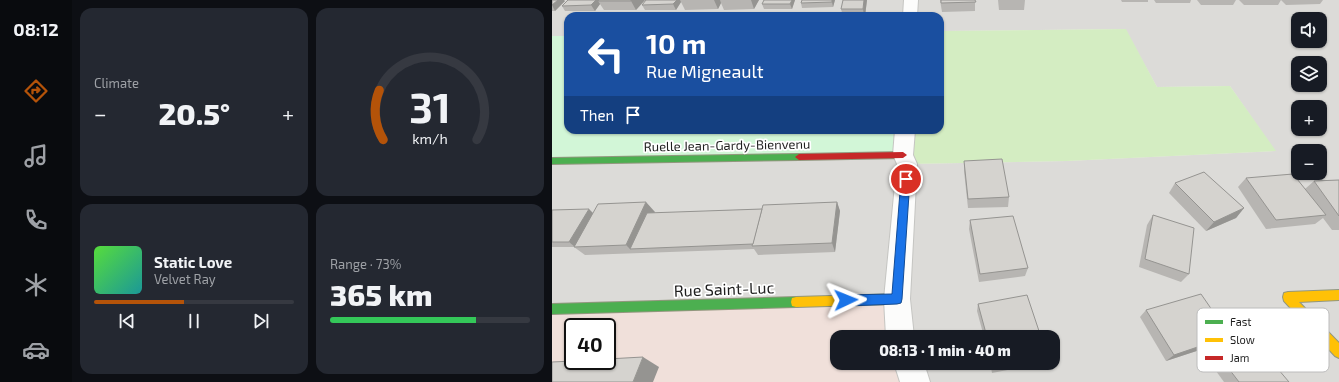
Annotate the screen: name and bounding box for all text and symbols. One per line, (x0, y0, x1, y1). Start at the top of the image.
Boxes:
map controls (1291, 12, 1327, 180)
button: sound (1291, 12, 1327, 48)
text: 08:12 (13, 18, 59, 40)
text: 10 m (646, 26, 706, 60)
icon: left (580, 28, 632, 80)
button: layers (1291, 56, 1327, 92)
text: Rue Migneault (646, 60, 764, 82)
text: Climate (94, 75, 139, 91)
icon: directions (22, 77, 50, 105)
text: 31 (409, 81, 451, 131)
text: 20.5° (159, 95, 230, 131)
text: − (94, 100, 107, 126)
text: + (282, 100, 294, 126)
button: + (1291, 100, 1327, 136)
icon: arrive (622, 104, 644, 126)
text: Then (580, 106, 614, 124)
text: km/h (412, 130, 448, 147)
street label: Ruelle Jean-Gardy-Bienvenu (643, 136, 811, 154)
icon: music (22, 142, 50, 170)
button: − (1291, 144, 1327, 180)
pin (889, 162, 923, 196)
icon: arrive (895, 168, 917, 190)
icon: phone (22, 206, 50, 234)
text: Static Love (154, 253, 232, 271)
text: Range · 73% (330, 256, 401, 272)
icon: climate (22, 271, 50, 299)
text: Velvet Ray (154, 271, 216, 287)
text: 365 km (330, 276, 432, 312)
street label: Rue Saint-Luc (673, 277, 775, 300)
position arrow (825, 279, 867, 321)
legend (1197, 308, 1329, 372)
icon: previous (116, 310, 138, 332)
icon: pause (183, 310, 205, 332)
icon: next (250, 310, 272, 332)
text: Fast (1230, 315, 1252, 328)
speed limit sign: 40 (564, 318, 616, 370)
text: Slow (1230, 333, 1255, 346)
icon: car (22, 336, 50, 364)
text: 08:13 · 1 min · 40 m (879, 341, 1011, 359)
text: Jam (1230, 351, 1249, 364)

